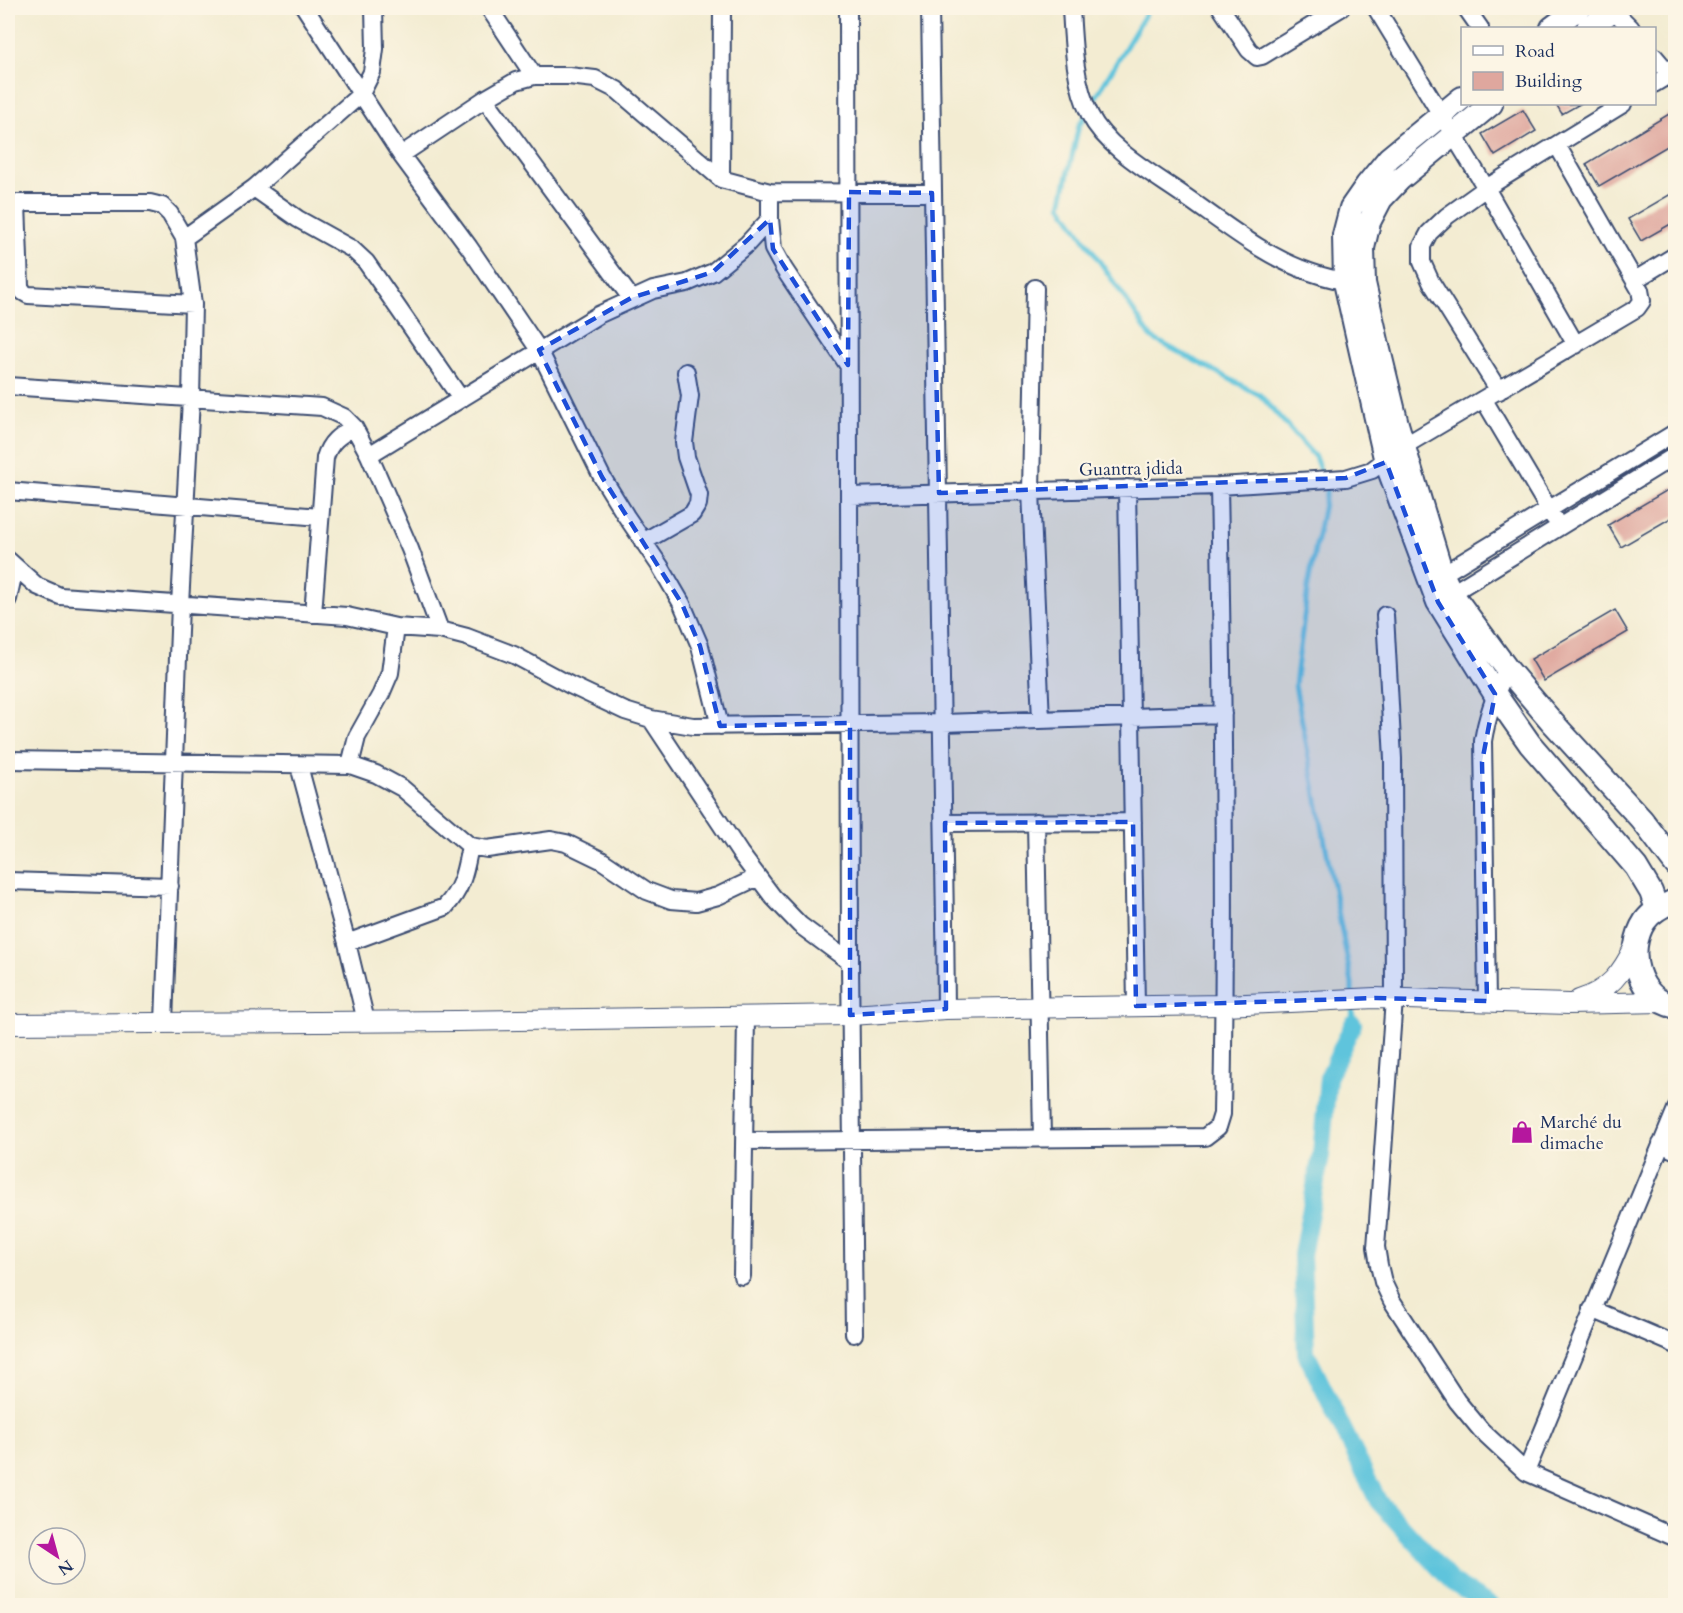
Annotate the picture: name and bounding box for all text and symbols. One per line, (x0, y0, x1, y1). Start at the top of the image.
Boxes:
legend (1461, 27, 1656, 105)
text: Road (1515, 39, 1555, 64)
text: Building (1515, 69, 1583, 94)
street label: Guantra jdida (1079, 456, 1183, 482)
place label: Marché du dimache (1540, 1110, 1622, 1156)
shop icon: Marché du dimache (1509, 1119, 1535, 1145)
north arrow (27, 1526, 87, 1586)
text: N (53, 1554, 77, 1580)

